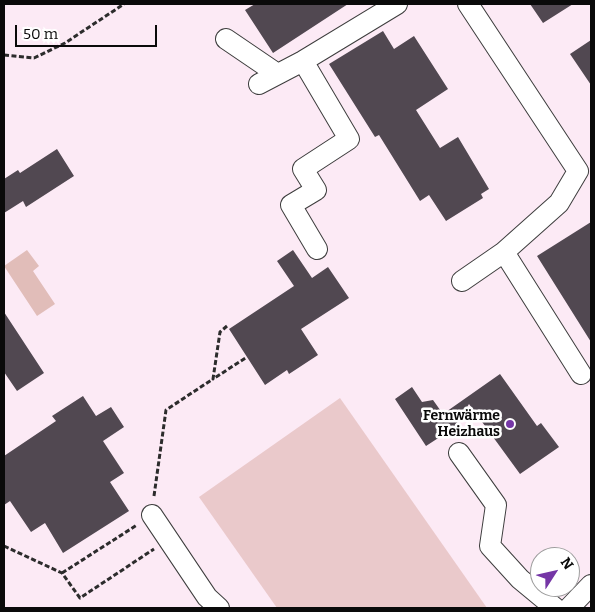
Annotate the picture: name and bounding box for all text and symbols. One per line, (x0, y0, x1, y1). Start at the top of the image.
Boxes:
scale bar (18, 15, 160, 47)
text: 50 m (23, 25, 58, 43)
place label: Fernwärme Heizhaus (423, 408, 500, 441)
marker: Fernwärme Heizhaus (504, 418, 516, 430)
north arrow (530, 547, 580, 597)
text: N (557, 554, 577, 573)

